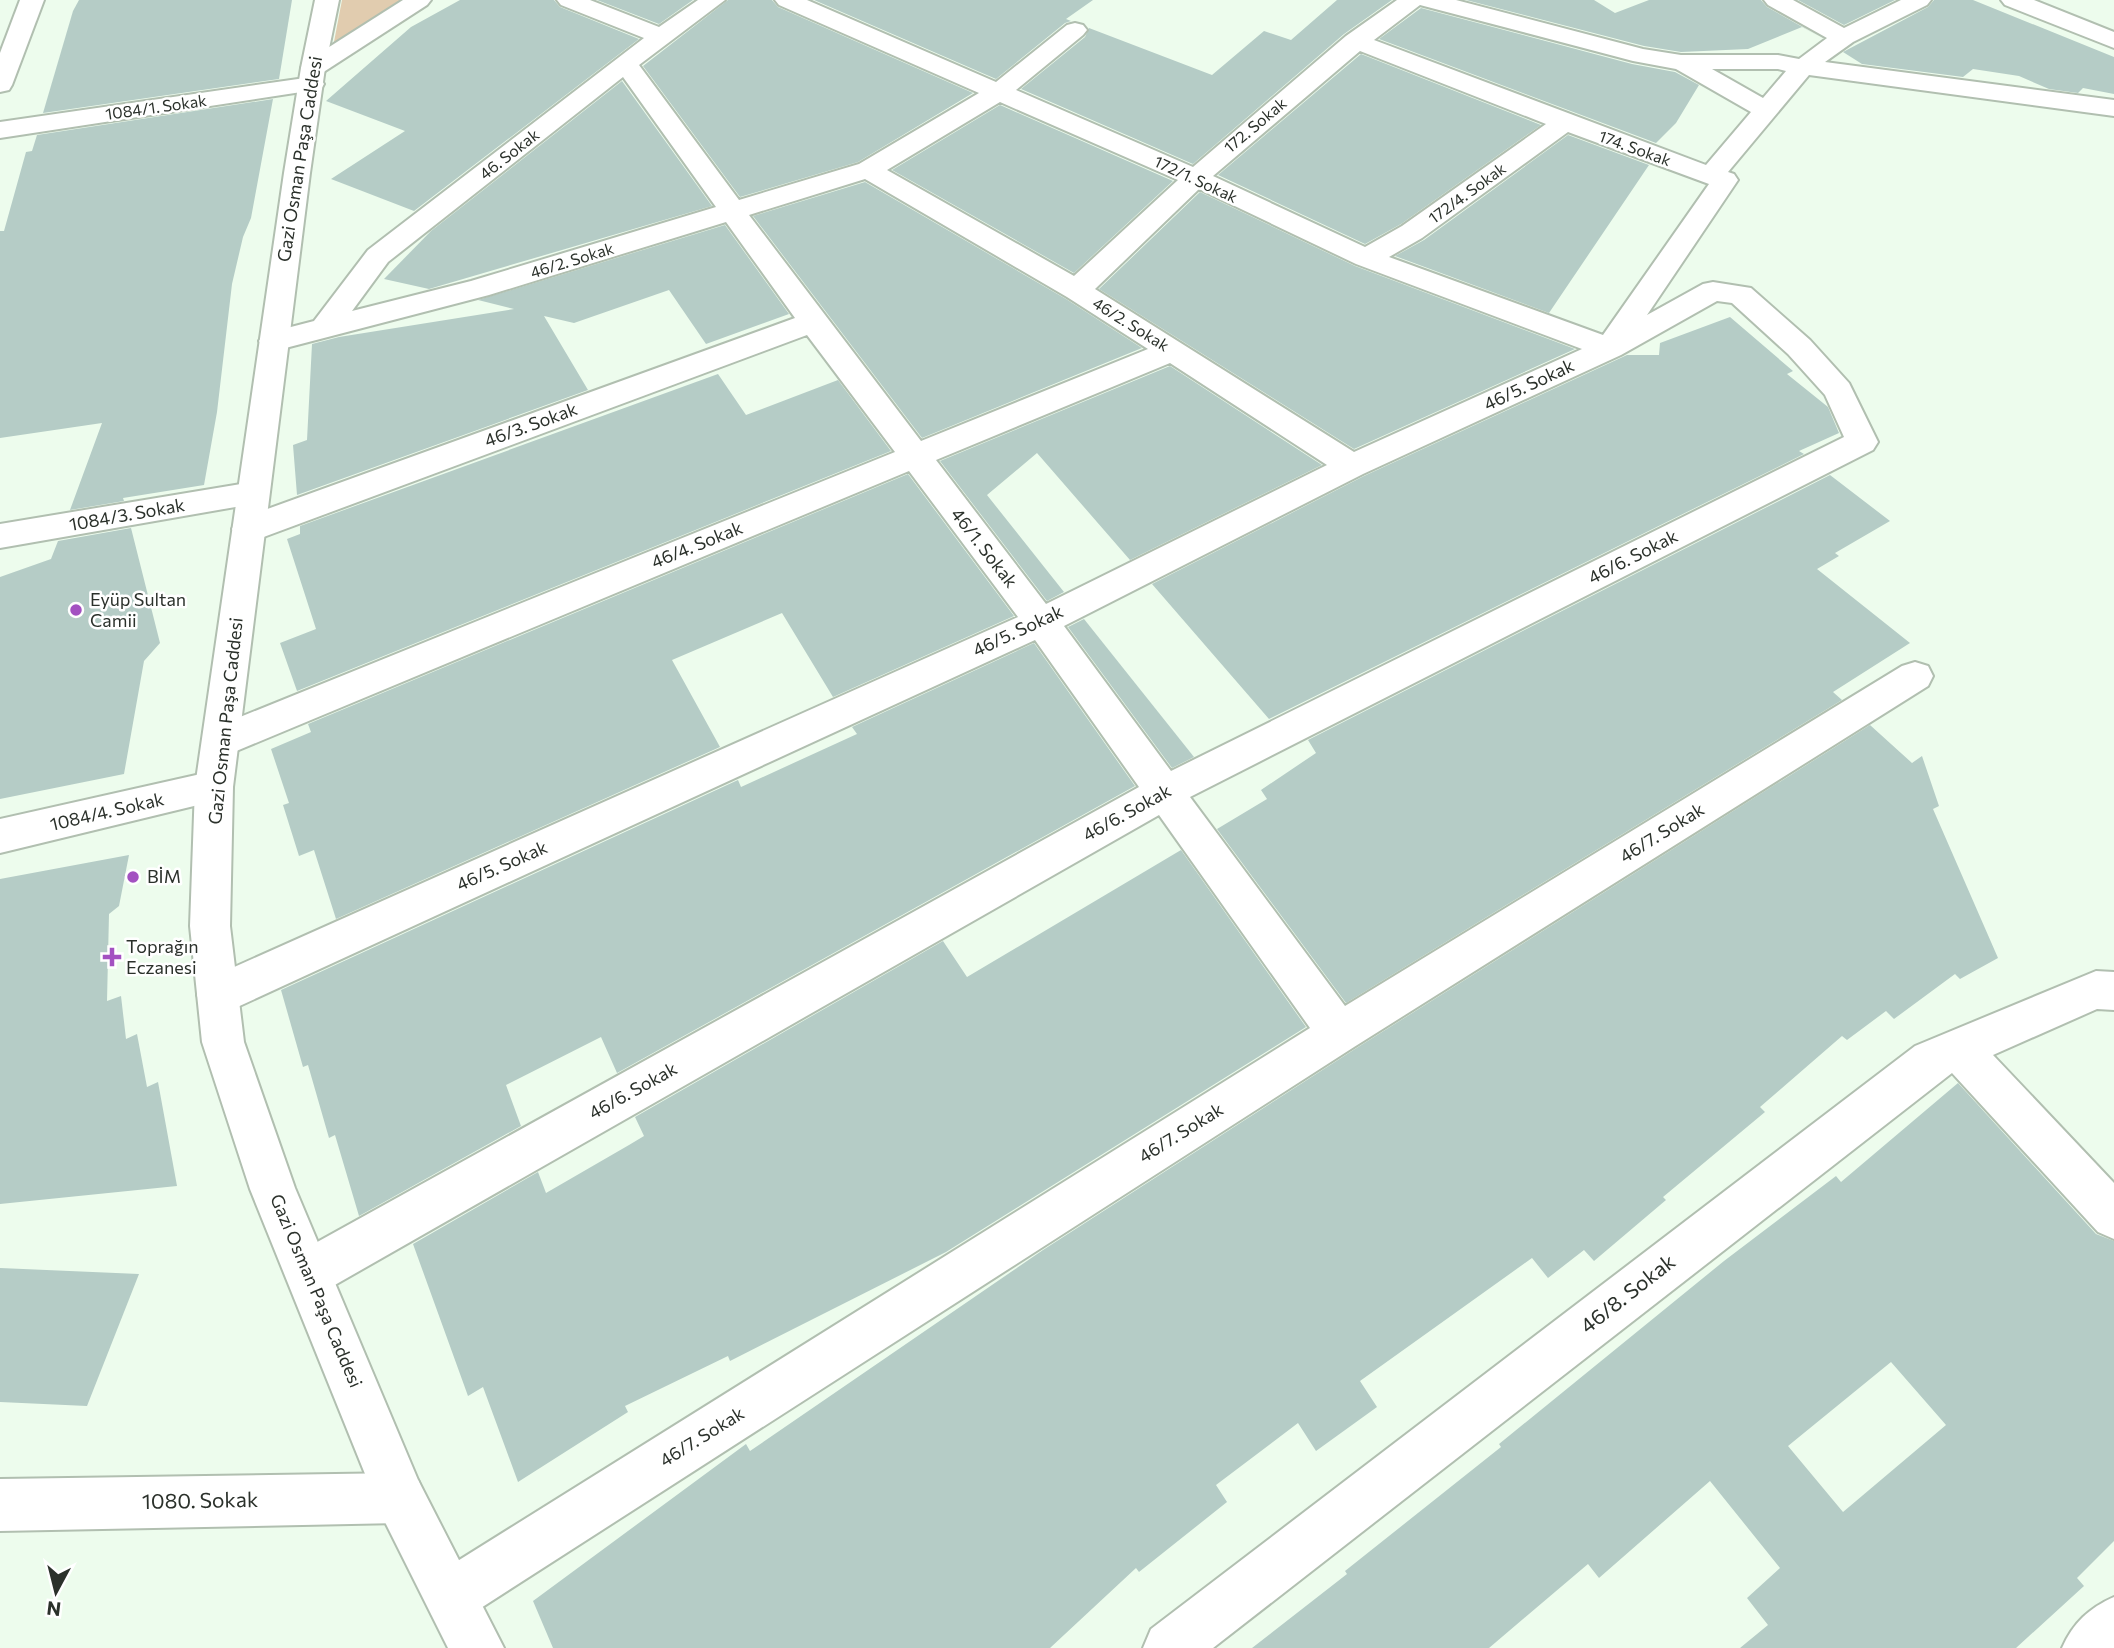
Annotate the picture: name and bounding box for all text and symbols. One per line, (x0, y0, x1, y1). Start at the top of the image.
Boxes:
street label: Gazi Osman Paşa Caddesi (272, 54, 326, 263)
street label: 1084/1. Sokak (104, 90, 208, 123)
street label: 172. Sokak (1220, 93, 1290, 156)
street label: 46. Sokak (475, 124, 543, 183)
street label: 174. Sokak (1597, 126, 1674, 169)
street label: 172/1. Sokak (1152, 151, 1241, 206)
street label: 172/4. Sokak (1424, 158, 1509, 227)
street label: 46/2. Sokak (528, 238, 616, 281)
street label: 46/2. Sokak (1090, 293, 1173, 355)
street label: 46/5. Sokak (1480, 353, 1578, 415)
street label: 46/3. Sokak (481, 397, 580, 451)
street label: 1084/3. Sokak (67, 493, 187, 535)
street label: 46/1. Sokak (947, 503, 1023, 592)
street label: 46/4. Sokak (648, 516, 746, 572)
street label: 46/6. Sokak (1584, 524, 1681, 588)
place label: Eyüp Sultan Camii (90, 588, 186, 631)
street label: 46/5. Sokak (969, 599, 1067, 661)
marker: Eyüp Sultan Camii (68, 602, 84, 618)
street label: Gazi Osman Paşa Caddesi (203, 616, 247, 825)
street label: 46/6. Sokak (1079, 779, 1175, 845)
street label: 1084/4. Sokak (48, 787, 166, 835)
street label: 46/7. Sokak (1615, 797, 1708, 867)
street label: 46/5. Sokak (453, 835, 551, 895)
place label: BİM (147, 865, 181, 887)
marker: BİM (125, 869, 141, 885)
place label: Toprağın Eczanesi (126, 935, 199, 978)
marker: Toprağın Eczanesi (104, 949, 120, 965)
street label: 46/6. Sokak (585, 1057, 681, 1123)
street label: 46/7. Sokak (1134, 1097, 1227, 1167)
street label: Gazi Osman Paşa Caddesi (266, 1191, 368, 1391)
street label: 46/8. Sokak (1575, 1248, 1680, 1338)
street label: 46/7. Sokak (655, 1401, 748, 1471)
street label: 1080. Sokak (142, 1486, 258, 1513)
north arrow (21, 1557, 91, 1627)
text: N (45, 1597, 62, 1622)

